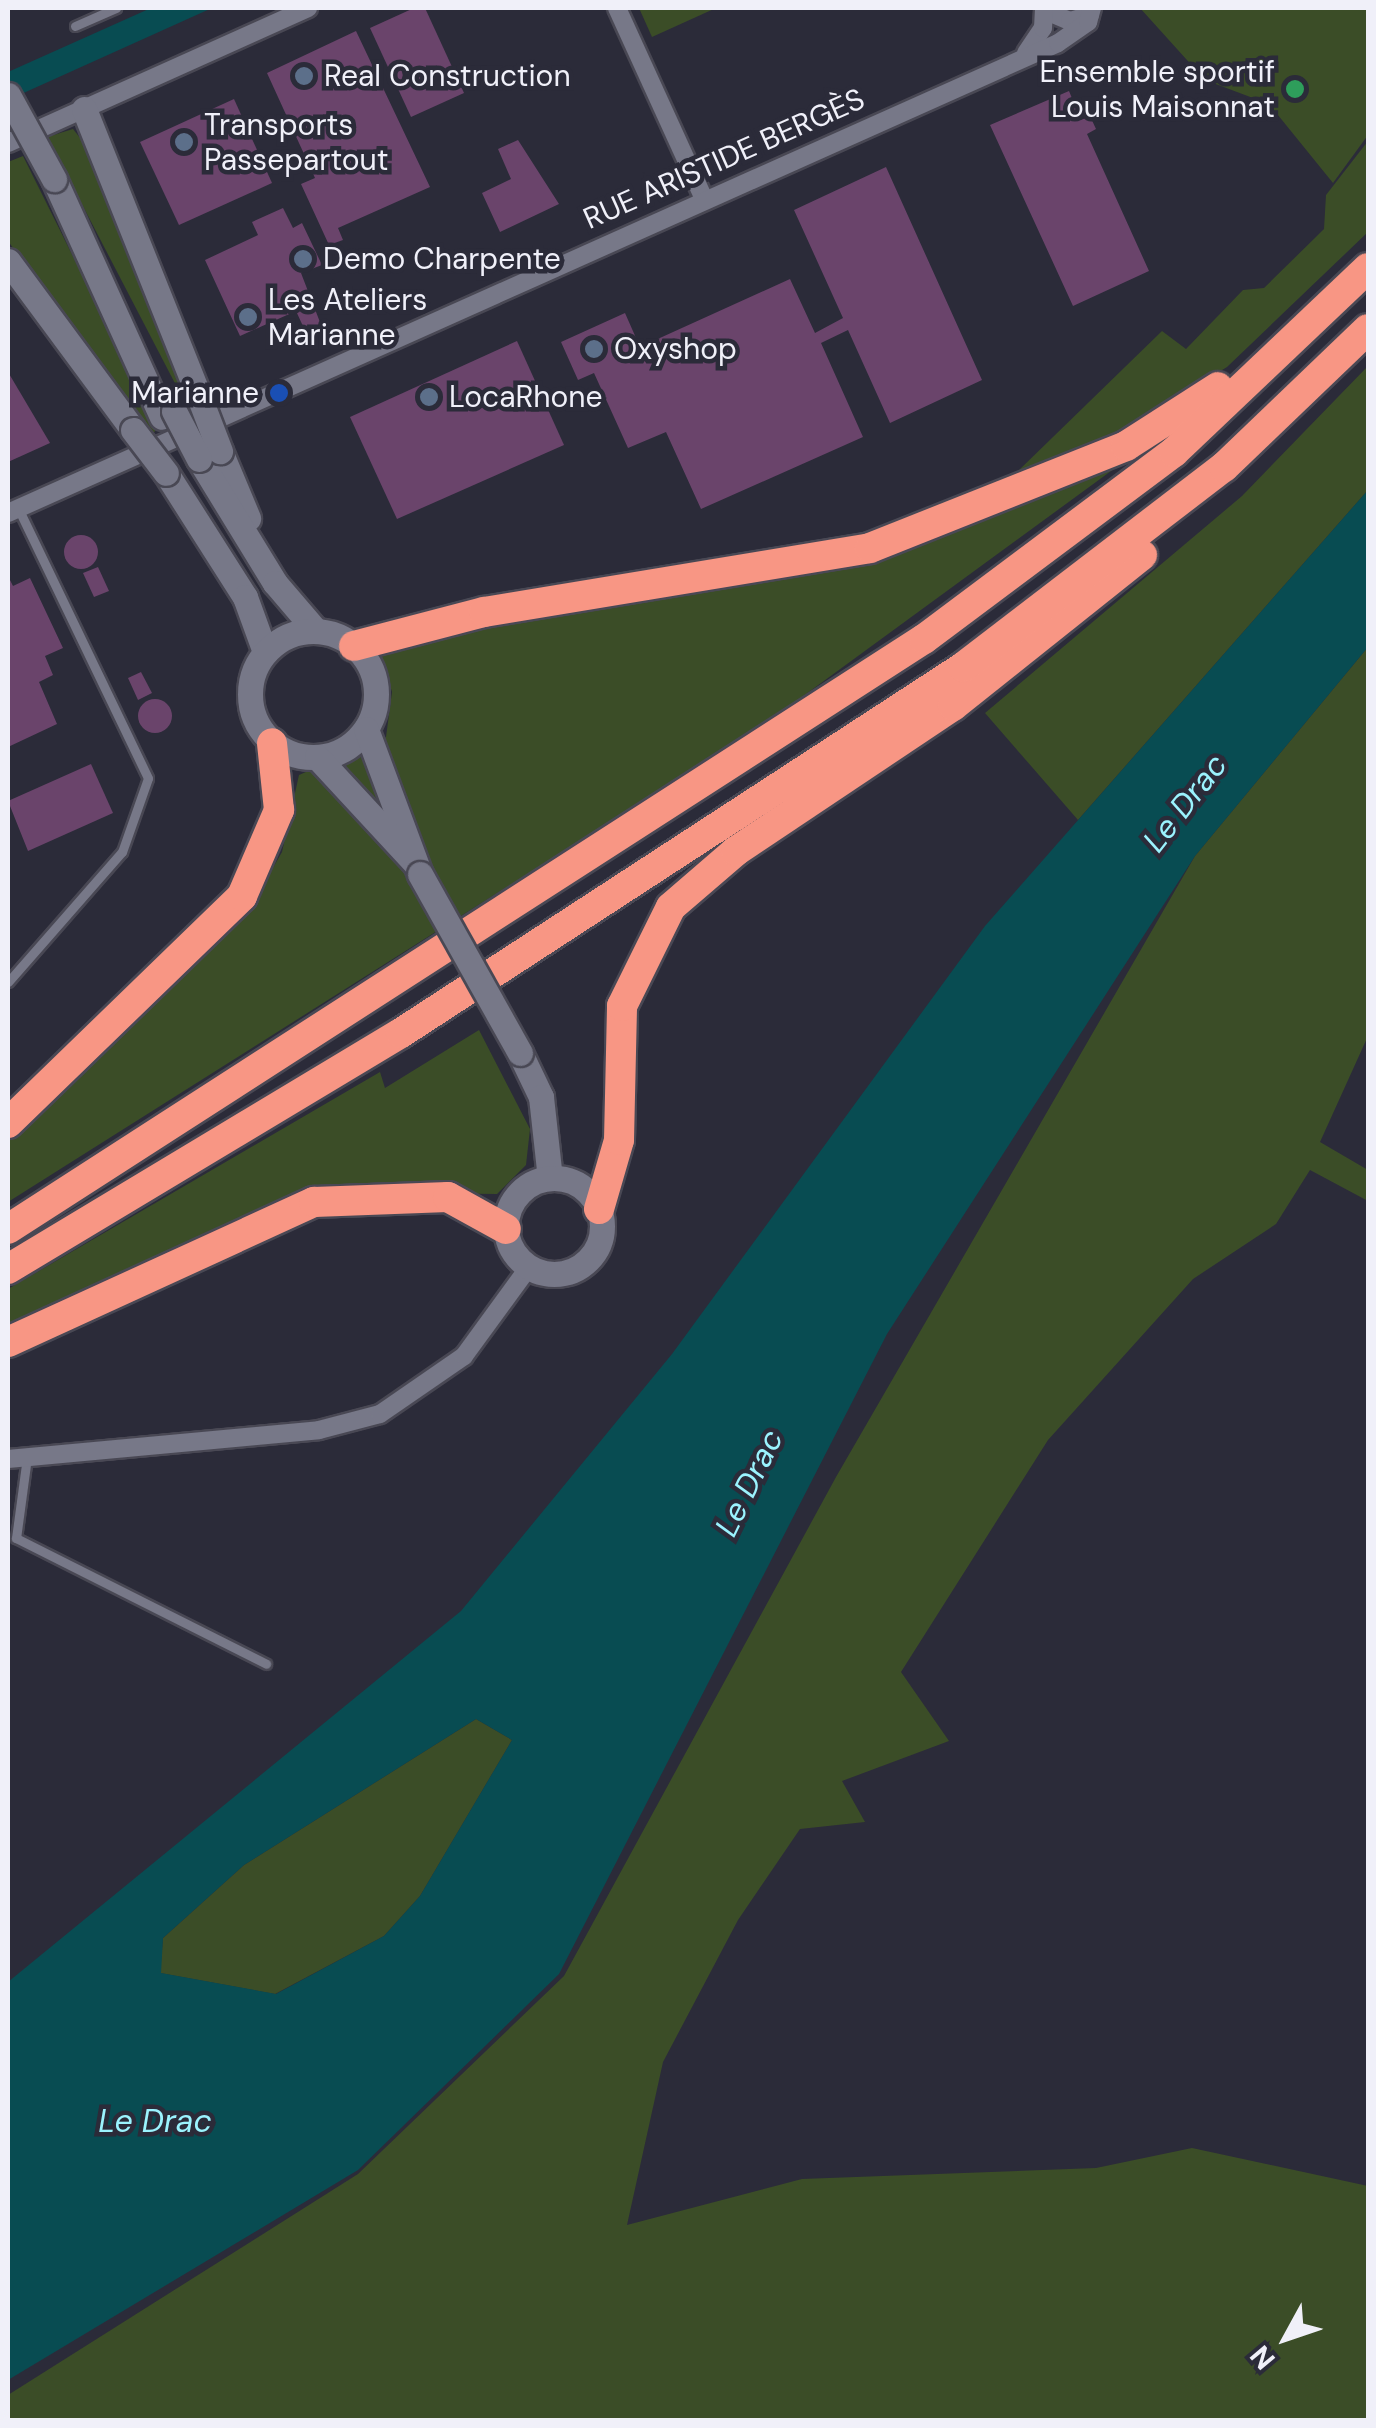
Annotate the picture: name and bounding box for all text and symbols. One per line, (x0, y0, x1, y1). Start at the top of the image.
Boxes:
place label: Ensemble sportif Louis Maisonnat (1040, 54, 1275, 124)
place label: Real Construction (324, 58, 571, 94)
marker: Real Construction (293, 65, 315, 87)
marker: Ensemble sportif Louis Maisonnat (1284, 78, 1306, 100)
street label: RUE ARISTIDE BERGÈS (578, 81, 870, 237)
place label: Transports Passepartout (204, 107, 388, 178)
marker: Transports Passepartout (173, 131, 195, 153)
place label: Demo Charpente (323, 241, 561, 277)
marker: Demo Charpente (292, 248, 314, 270)
place label: Les Ateliers Marianne (268, 282, 427, 352)
marker: Les Ateliers Marianne (237, 306, 259, 328)
place label: Oxyshop (614, 331, 737, 367)
marker: Oxyshop (583, 338, 605, 360)
place label: Marianne (131, 375, 259, 411)
place label: LocaRhone (449, 379, 603, 415)
marker: Marianne (268, 382, 290, 404)
marker: LocaRhone (418, 386, 440, 408)
water label: Le Drac (1135, 746, 1235, 860)
water label: Le Drac (707, 1424, 791, 1542)
water label: Le Drac (98, 2102, 212, 2140)
north arrow (1236, 2288, 1336, 2388)
text: N (1242, 2338, 1283, 2377)

